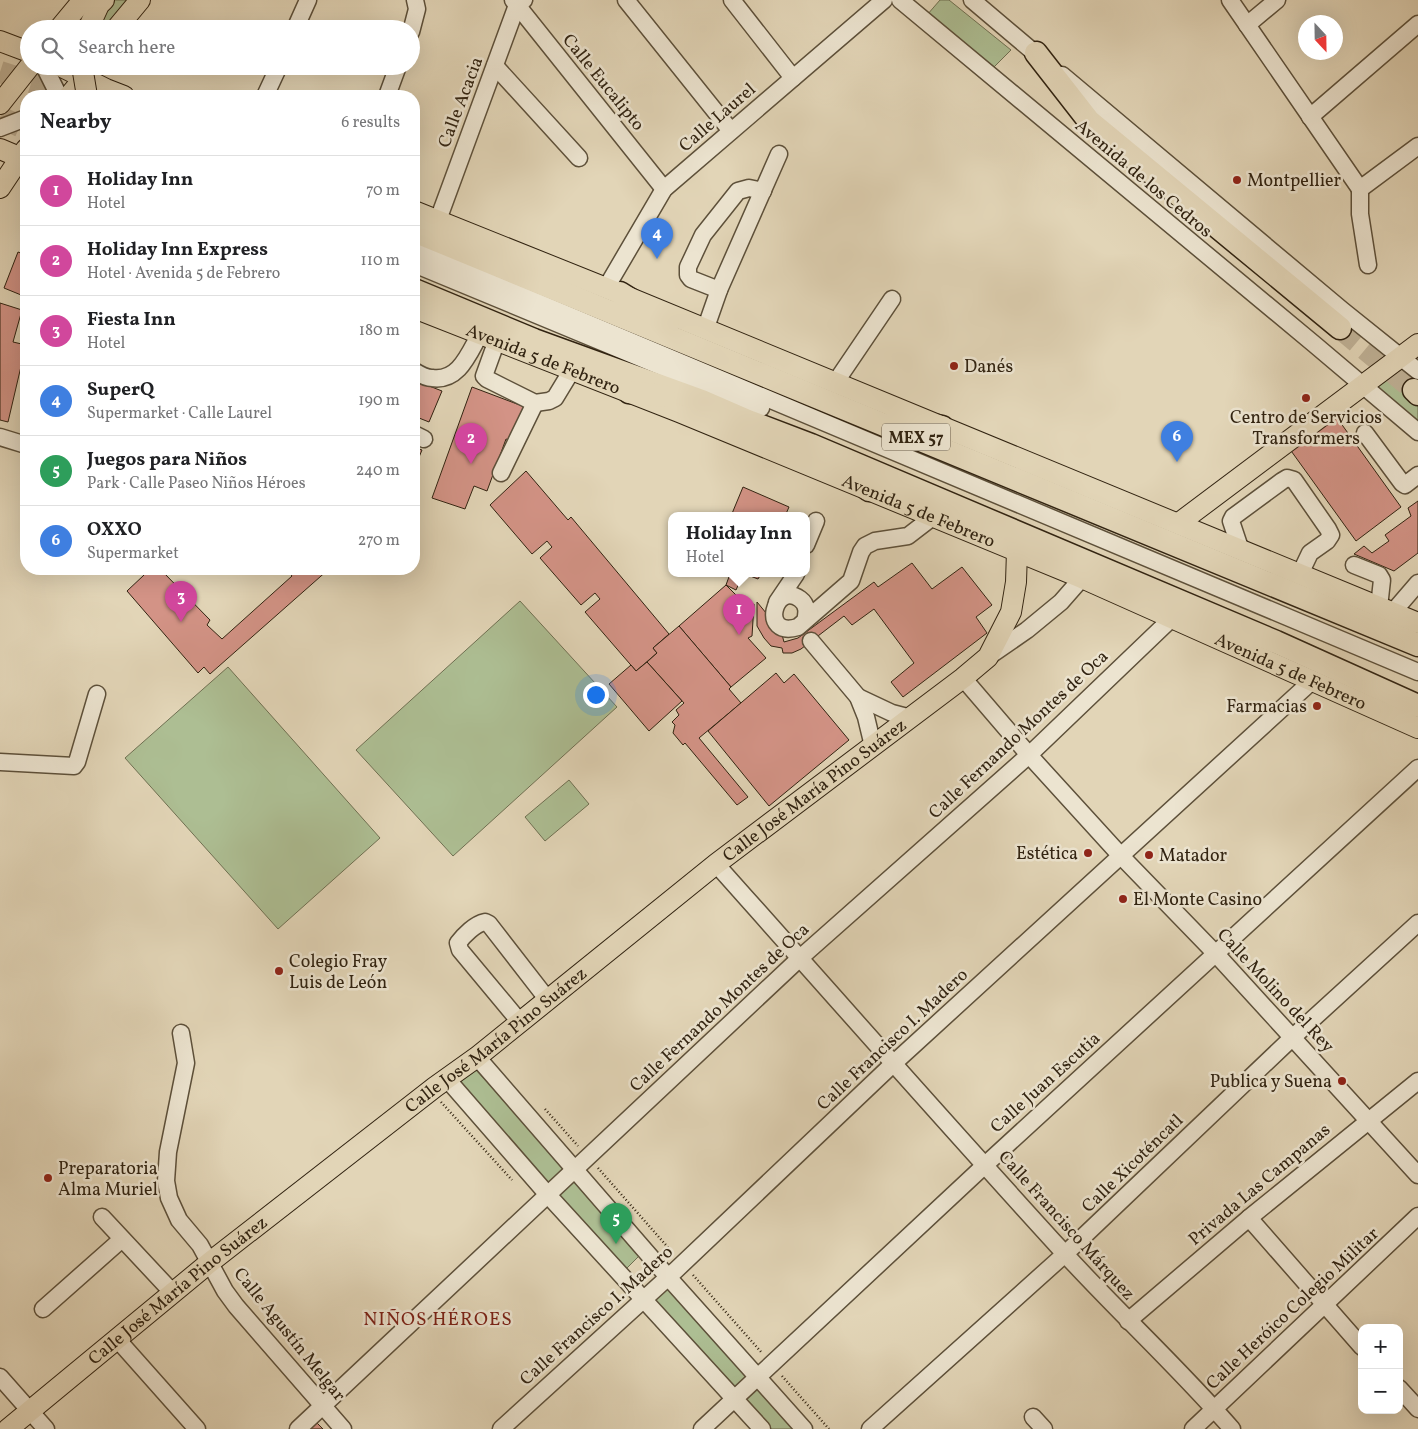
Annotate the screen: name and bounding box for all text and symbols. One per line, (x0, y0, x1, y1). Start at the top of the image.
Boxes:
north arrow (1298, 15, 1343, 60)
search box (20, 20, 420, 75)
street label: Calle Eucalipto (556, 29, 650, 137)
icon: search (38, 34, 66, 62)
text: Search here (78, 35, 175, 61)
street label: Calle Acacia (433, 54, 490, 152)
street label: Calle Laurel (674, 78, 762, 158)
text: Nearby (40, 108, 111, 137)
text: 6 results (341, 112, 400, 134)
street label: Avenida de los Cedros (1069, 114, 1217, 244)
text: Holiday Inn (87, 167, 193, 193)
place label: Montpellier (1247, 169, 1342, 194)
marker: Montpellier (1231, 174, 1243, 186)
text: 1 (53, 180, 59, 202)
text: 70 m (366, 180, 400, 202)
text: Hotel (87, 193, 125, 215)
pin: 4 (641, 218, 673, 259)
text: Holiday Inn Express (87, 237, 268, 263)
text: 2 (52, 250, 60, 272)
text: 110 m (361, 250, 400, 272)
text: Hotel · Avenida 5 de Febrero (87, 263, 280, 285)
text: Fiesta Inn (87, 307, 176, 333)
street label: Avenida 5 de Febrero (462, 319, 624, 402)
text: 3 (52, 320, 60, 342)
text: 180 m (359, 320, 400, 342)
text: Hotel (87, 333, 125, 355)
place label: Danés (964, 355, 1013, 380)
marker: Danés (948, 360, 960, 372)
text: SuperQ (87, 377, 154, 403)
text: 4 (51, 390, 61, 412)
text: 190 m (358, 390, 400, 412)
marker: Centro de Servicios Transformers (1300, 392, 1312, 404)
text: Supermarket · Calle Laurel (87, 403, 272, 425)
place label: Centro de Servicios Transformers (1230, 406, 1382, 452)
pin: 6 (1161, 421, 1193, 462)
pin: 2 (455, 423, 487, 464)
road number: MEX 57 (882, 424, 950, 451)
text: Juegos para Niños (87, 447, 247, 473)
text: 5 (52, 460, 60, 482)
text: 240 m (356, 460, 400, 482)
street label: Avenida 5 de Febrero (838, 469, 999, 555)
text: Park · Calle Paseo Niños Héroes (87, 473, 305, 495)
popup (668, 512, 810, 577)
text: OXXO (87, 517, 142, 543)
text: Holiday Inn (686, 521, 792, 547)
text: 6 (52, 530, 60, 552)
text: 270 m (358, 530, 400, 552)
text: Supermarket (87, 543, 179, 565)
text: Hotel (686, 547, 724, 569)
pin: 3 (165, 581, 197, 622)
pin: 1 (723, 594, 755, 635)
street label: Avenida 5 de Febrero (1210, 628, 1370, 717)
street label: Calle Fernando Montes de Oca (924, 645, 1115, 825)
your location (583, 682, 609, 708)
place label: Farmacias (1226, 695, 1307, 720)
marker: Farmacias (1311, 700, 1323, 712)
street label: Calle José María Pino Suárez (718, 714, 912, 869)
place label: Estética (1016, 842, 1078, 867)
place label: Matador (1159, 844, 1227, 869)
marker: Estética (1082, 847, 1094, 859)
marker: Matador (1143, 849, 1155, 861)
place label: El Monte Casino (1133, 888, 1262, 913)
marker: El Monte Casino (1117, 893, 1129, 905)
street label: Calle Fernando Montes de Oca (625, 918, 816, 1098)
street label: Calle Molino del Rey (1211, 923, 1339, 1059)
place label: Colegio Fray Luis de León (289, 950, 387, 996)
street label: Calle José María Pino Suárez (400, 962, 593, 1120)
street label: Calle Francisco I. Madero (812, 963, 974, 1117)
marker: Colegio Fray Luis de León (273, 965, 285, 977)
street label: Calle Juan Escutia (985, 1027, 1107, 1139)
place label: Publica y Suena (1210, 1070, 1332, 1095)
marker: Publica y Suena (1336, 1075, 1348, 1087)
street label: Calle Xicoténcatl (1077, 1109, 1189, 1219)
street label: Privada Las Campanas (1184, 1118, 1336, 1252)
street label: Calle Francisco Márquez (992, 1146, 1140, 1306)
place label: Preparatoria Alma Muriel (58, 1157, 158, 1203)
marker: Preparatoria Alma Muriel (42, 1172, 54, 1184)
pin: 5 (600, 1203, 632, 1244)
street label: Calle José María Pino Suárez (83, 1211, 273, 1372)
street label: Calle Heróico Colegio Militar (1201, 1222, 1385, 1396)
street label: Calle Francisco I. Madero (515, 1240, 679, 1392)
street label: Calle Agustín Melgar (227, 1263, 351, 1407)
district label: NIÑOS HÉROES (363, 1307, 513, 1333)
map controls (1358, 1324, 1403, 1414)
button: + (1358, 1324, 1403, 1369)
button: − (1358, 1369, 1403, 1414)

